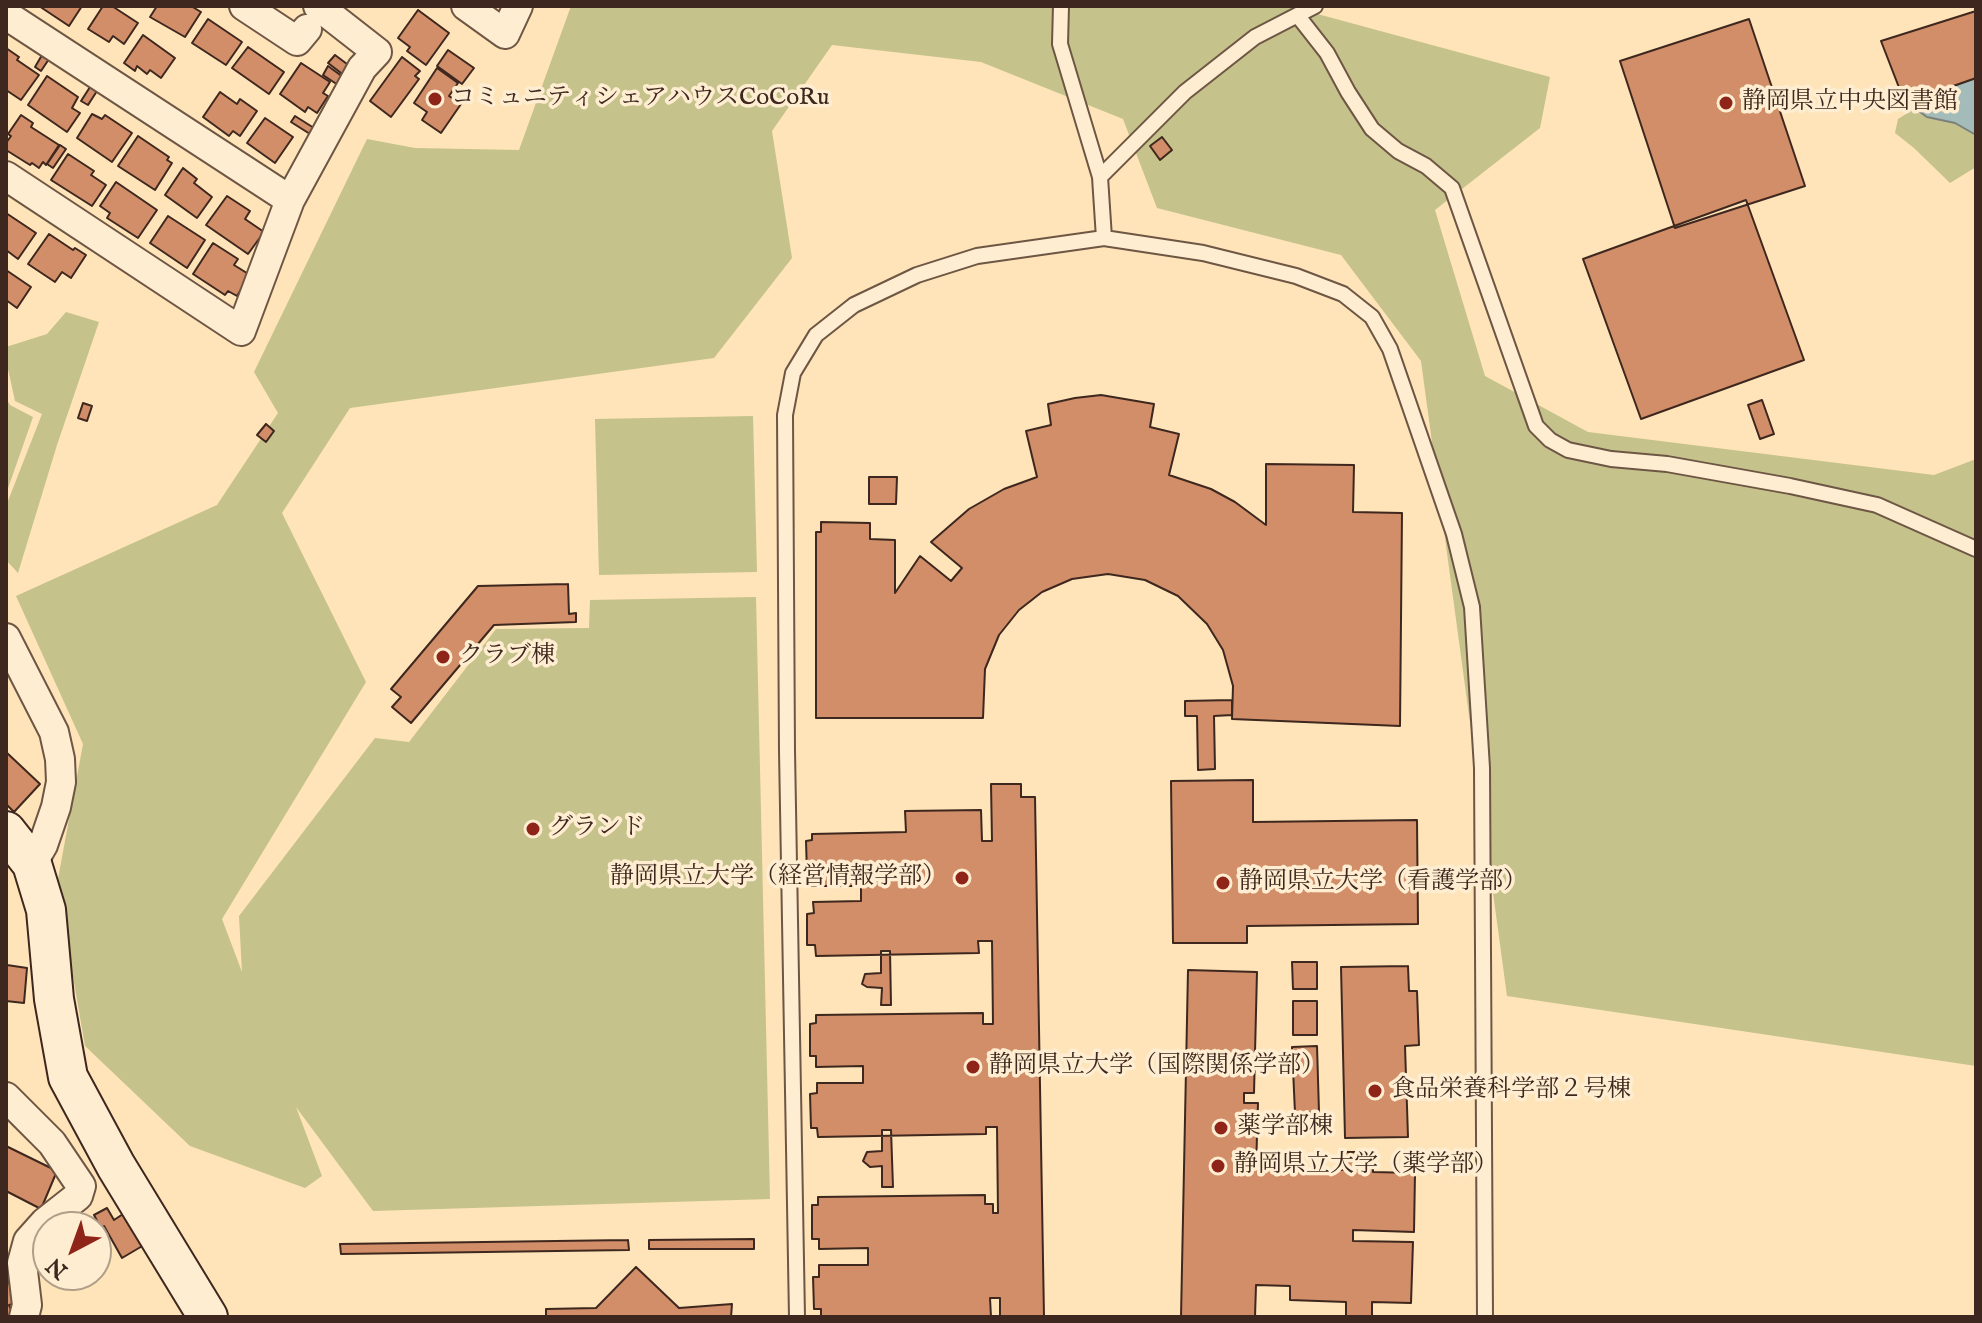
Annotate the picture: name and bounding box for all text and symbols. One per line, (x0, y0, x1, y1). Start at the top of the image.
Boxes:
place label: コミュニティシェアハウスCoCoRu (451, 85, 829, 113)
place label: 静岡県立中央図書館 (1742, 89, 1958, 117)
marker: コミュニティシェアハウスCoCoRu (426, 90, 444, 108)
marker: 静岡県立中央図書館 (1717, 94, 1735, 112)
place label: クラブ棟 (459, 643, 555, 671)
marker: クラブ棟 (434, 648, 452, 666)
place label: グランド (549, 815, 645, 843)
marker: グランド (524, 820, 542, 838)
place label: 静岡県立大学（経営情報学部） (610, 864, 946, 892)
marker: 静岡県立大学（経営情報学部） (953, 869, 971, 887)
place label: 静岡県立大学（看護学部） (1239, 869, 1527, 897)
marker: 静岡県立大学（看護学部） (1214, 874, 1232, 892)
place label: 静岡県立大学（国際関係学部） (989, 1053, 1325, 1081)
marker: 静岡県立大学（国際関係学部） (964, 1058, 982, 1076)
place label: 食品栄養科学部２号棟 (1391, 1077, 1631, 1105)
marker: 食品栄養科学部２号棟 (1366, 1082, 1384, 1100)
place label: 薬学部棟 (1237, 1114, 1333, 1142)
marker: 薬学部棟 (1212, 1119, 1230, 1137)
place label: 静岡県立大学（薬学部） (1234, 1152, 1498, 1180)
marker: 静岡県立大学（薬学部） (1209, 1157, 1227, 1175)
north arrow (32, 1211, 112, 1291)
text: N (41, 1251, 74, 1284)

